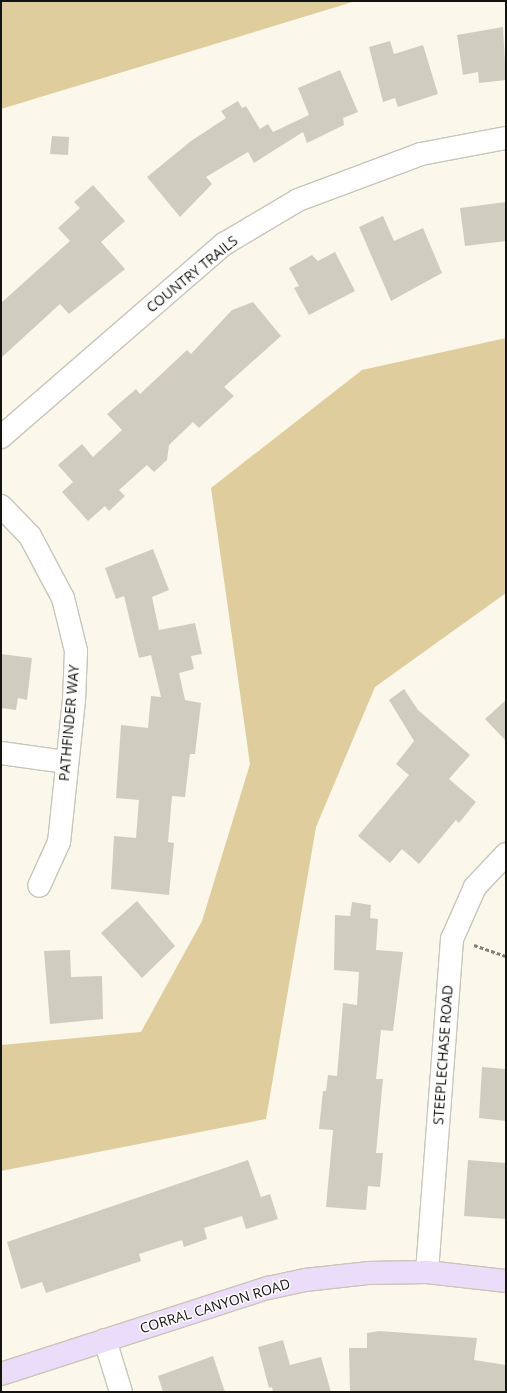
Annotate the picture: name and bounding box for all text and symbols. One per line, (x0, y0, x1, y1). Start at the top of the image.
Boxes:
street label: COUNTRY TRAILS (143, 232, 241, 316)
street label: PATHFINDER WAY (56, 664, 82, 782)
street label: STEEPLECHASE ROAD (430, 985, 456, 1125)
street label: CORRAL CANYON ROAD (138, 1275, 292, 1337)

